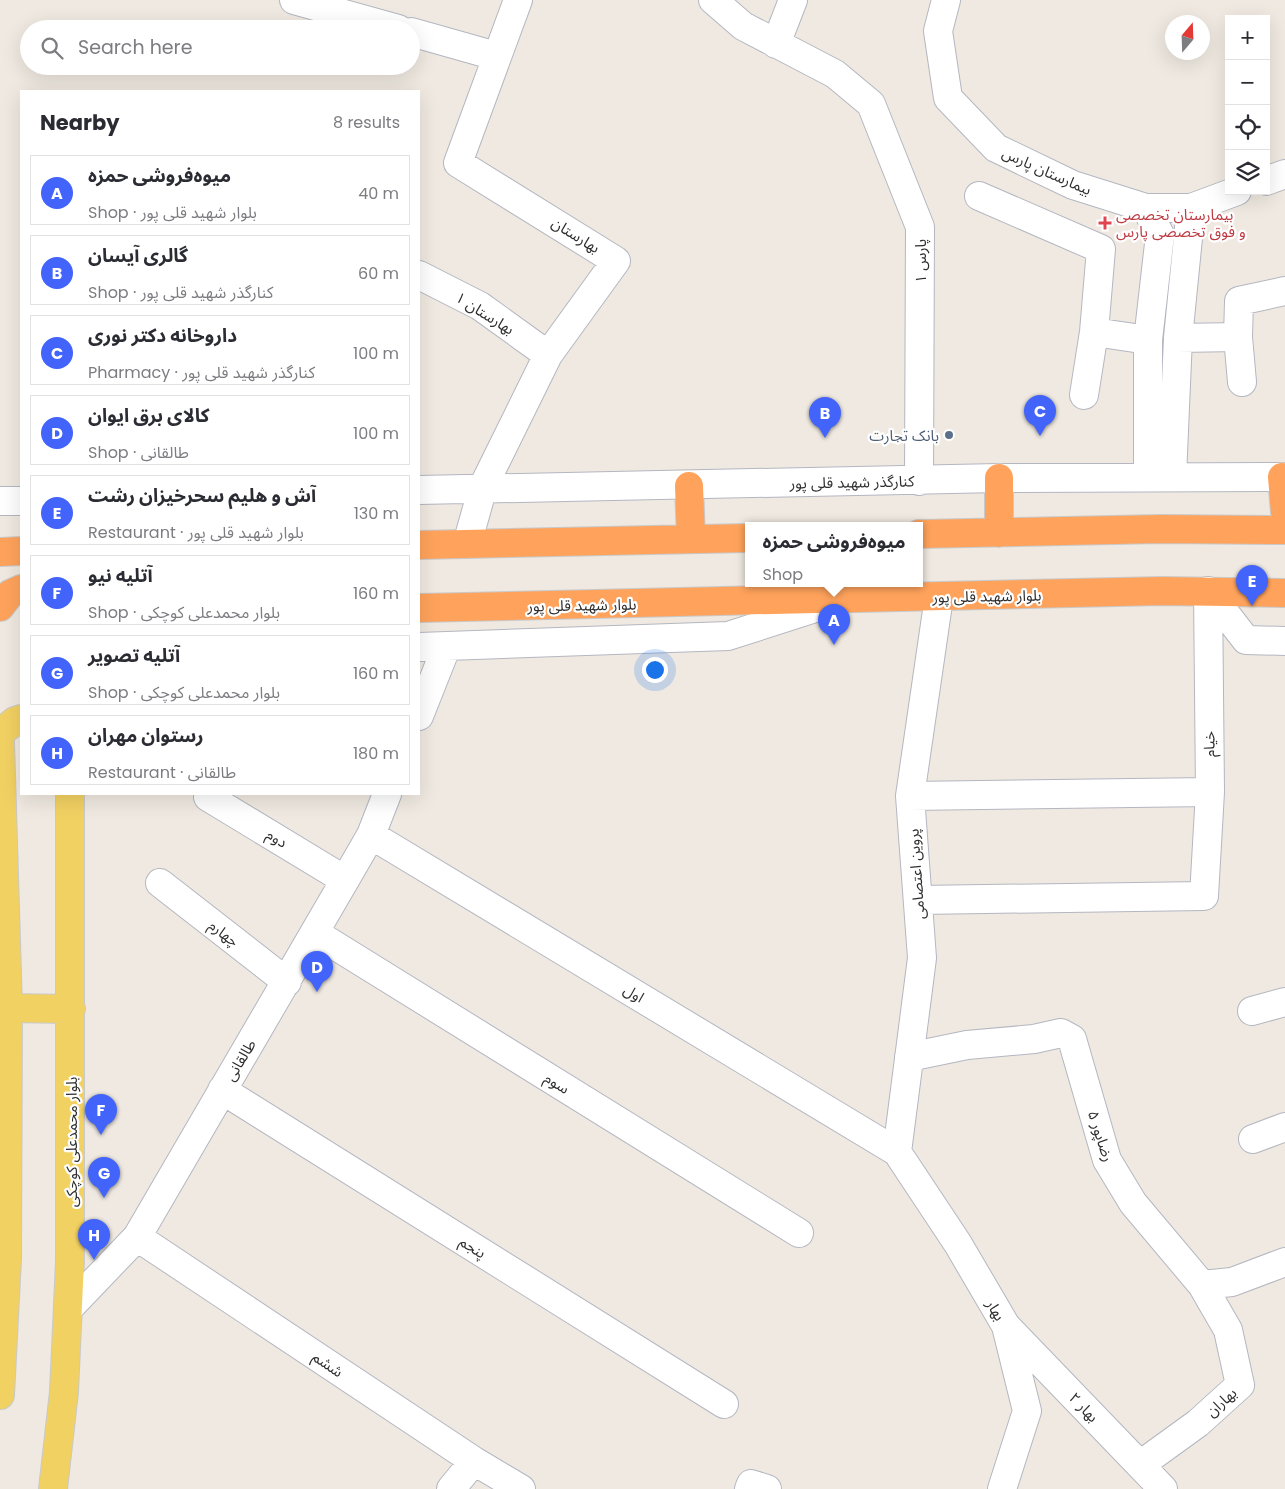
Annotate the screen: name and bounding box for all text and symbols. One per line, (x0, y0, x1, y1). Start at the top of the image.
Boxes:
north arrow (1165, 15, 1210, 60)
map controls (1225, 15, 1270, 195)
button: + (1225, 15, 1270, 60)
search box (20, 20, 420, 75)
icon: search (38, 34, 66, 62)
text: Search here (78, 34, 192, 61)
button: − (1225, 60, 1270, 105)
button: locate (1225, 105, 1270, 150)
text: Nearby (40, 108, 120, 137)
text: 8 results (333, 111, 400, 134)
street label: بیمارستان پارس (999, 142, 1095, 200)
button: layers (1225, 150, 1270, 195)
text: میوه‌فروشی حمزه (88, 162, 231, 189)
text: A (51, 182, 63, 205)
text: 40 m (358, 182, 399, 205)
text: Shop · بلوار شهید قلی پور (88, 201, 257, 224)
place label: بیمارستان تخصصی و فوق تخصصی پارس (1116, 204, 1246, 242)
street label: بهارستان (548, 212, 604, 258)
marker: بیمارستان تخصصی و فوق تخصصی پارس (1098, 216, 1112, 230)
street label: پارس ۱ (910, 239, 931, 283)
text: گالری آیسان (88, 242, 188, 269)
text: B (52, 262, 62, 285)
text: 60 m (358, 262, 399, 285)
text: Shop · کنارگذر شهید قلی پور (88, 281, 273, 304)
street label: بهارستان ۱ (452, 287, 518, 339)
text: داروخانه دکتر نوری (88, 322, 237, 349)
text: C (51, 342, 63, 365)
text: 100 m (353, 342, 399, 365)
text: Pharmacy · کنارگذر شهید قلی پور (88, 361, 315, 384)
pin: C (1024, 395, 1056, 436)
pin: B (809, 397, 841, 438)
text: کالای برق ایوان (88, 402, 209, 429)
text: D (51, 422, 63, 445)
text: 100 m (353, 422, 399, 445)
place label: بانک تجارت (869, 425, 939, 446)
marker: بانک تجارت (943, 429, 955, 441)
text: Shop · طالقانی (88, 441, 189, 464)
street label: کنارگذر شهید قلی پور (789, 470, 915, 494)
text: آش و هلیم سحرخیزان رشت (88, 482, 316, 509)
text: E (53, 502, 61, 525)
text: 130 m (354, 502, 399, 525)
text: Restaurant · بلوار شهید قلی پور (88, 521, 304, 544)
popup (745, 522, 923, 587)
text: میوه‌فروشی حمزه (762, 528, 906, 555)
text: آتلیه نیو (88, 562, 153, 589)
text: Shop (762, 563, 803, 586)
pin: E (1236, 565, 1268, 606)
text: F (53, 582, 61, 605)
text: 160 m (353, 582, 399, 605)
street label: بلوار شهید قلی پور (931, 585, 1042, 608)
street label: بلوار شهید قلی پور (526, 594, 637, 617)
text: Shop · بلوار محمدعلی کوچکی (88, 601, 280, 624)
pin: A (818, 604, 850, 645)
text: آتلیه تصویر (88, 642, 180, 669)
your location (642, 657, 668, 683)
text: G (51, 662, 63, 685)
text: 160 m (353, 662, 399, 685)
text: Shop · بلوار محمدعلی کوچکی (88, 681, 280, 704)
text: رستوان مهران (88, 722, 204, 749)
street label: خیام (1198, 731, 1221, 757)
text: H (51, 742, 63, 765)
text: 180 m (353, 742, 399, 765)
text: Restaurant · طالقانی (88, 761, 236, 784)
street label: دوم (262, 824, 291, 853)
street label: پروین اعتصامی (902, 828, 930, 920)
street label: چهارم (204, 915, 244, 952)
pin: D (301, 951, 333, 992)
street label: اول (620, 979, 648, 1007)
street label: طالقانی (219, 1035, 261, 1085)
street label: سوم (540, 1067, 574, 1100)
street label: بلوار محمدعلی کوچکی (61, 1077, 82, 1207)
pin: F (85, 1094, 117, 1135)
street label: رضاپور ۵ (1083, 1108, 1119, 1164)
pin: G (88, 1157, 120, 1198)
pin: H (78, 1219, 110, 1260)
street label: پنجم (455, 1231, 490, 1264)
street label: بهار (981, 1295, 1010, 1325)
street label: ششم (308, 1346, 348, 1383)
street label: بهاران (1201, 1382, 1241, 1422)
street label: بهار ۲ (1065, 1387, 1103, 1427)

